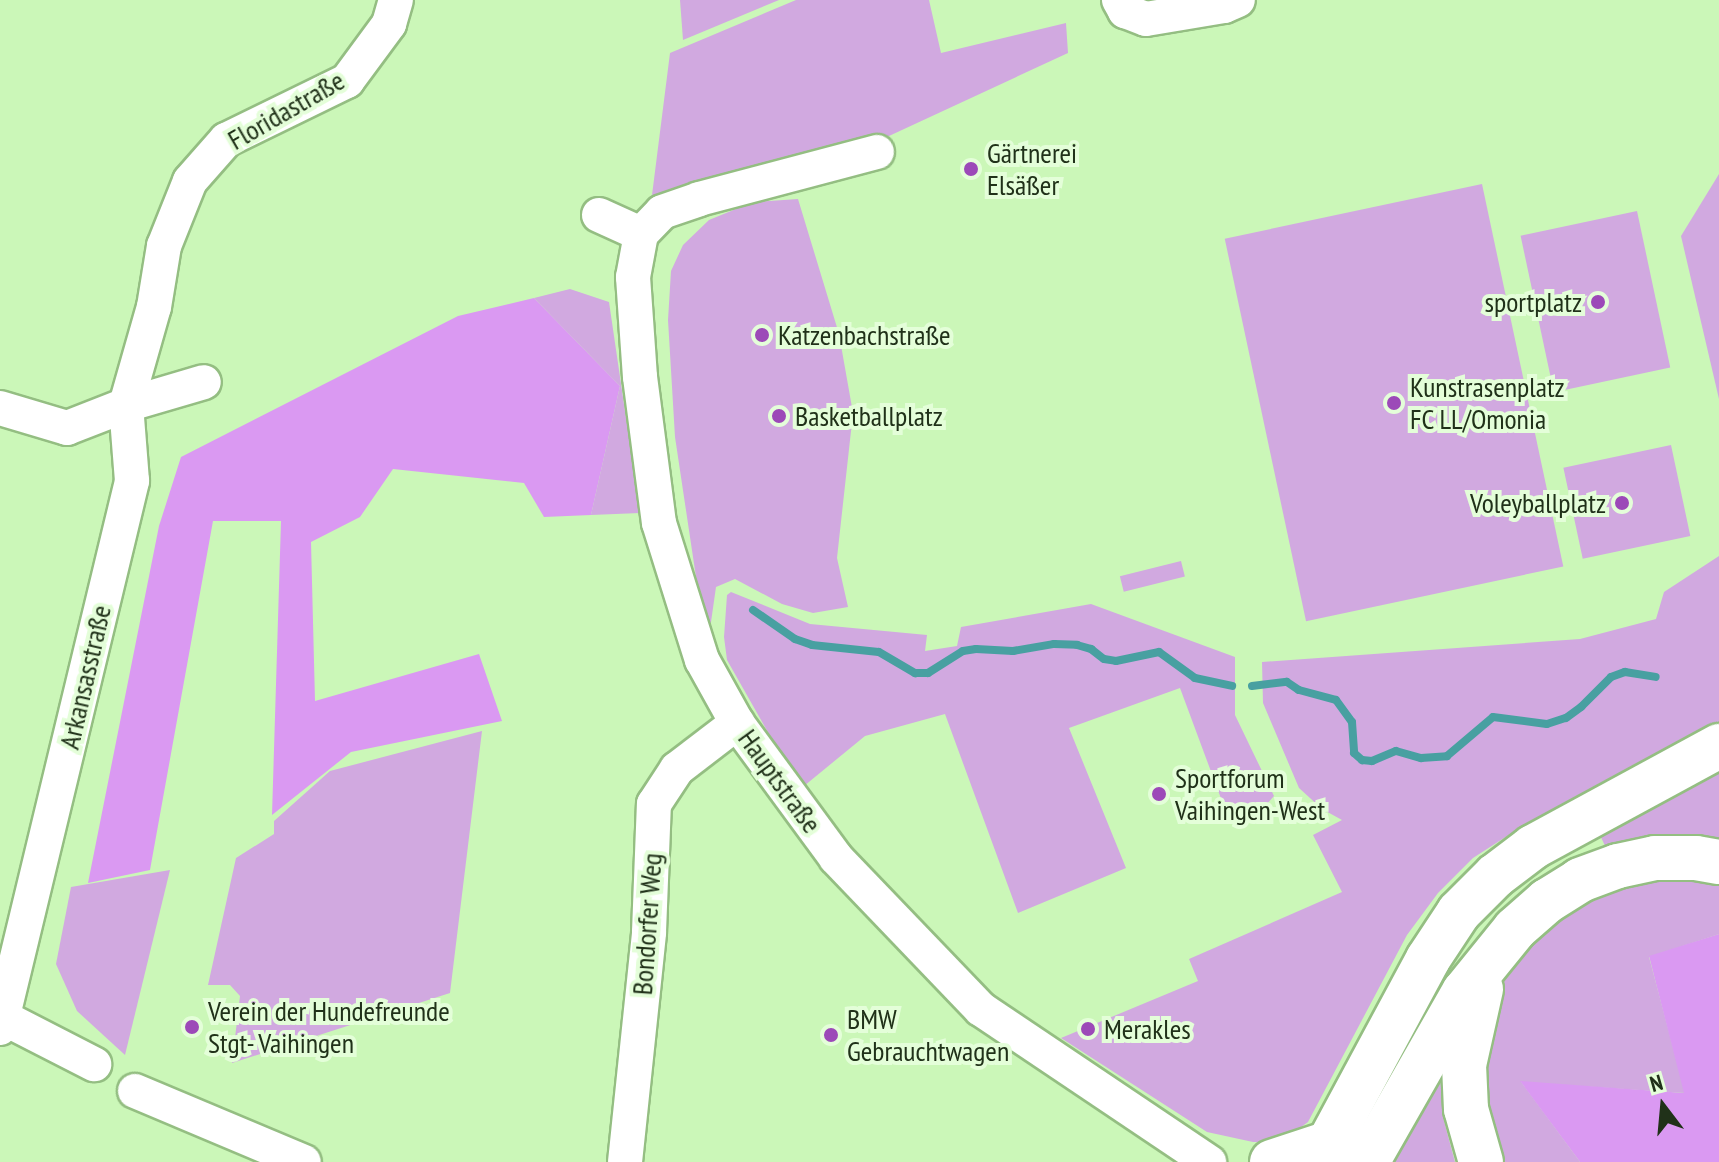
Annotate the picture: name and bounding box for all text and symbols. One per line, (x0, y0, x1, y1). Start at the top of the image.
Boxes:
street label: Floridastraße (222, 63, 350, 157)
place label: Gärtnerei Elsäßer (987, 136, 1077, 202)
marker: Gärtnerei Elsäßer (962, 160, 980, 178)
place label: sportplatz (1485, 285, 1582, 319)
marker: sportplatz (1589, 293, 1607, 311)
place label: Katzenbachstraße (778, 318, 951, 352)
marker: Katzenbachstraße (753, 326, 771, 344)
place label: Kunstrasenplatz FC LL/Omonia (1410, 370, 1565, 436)
marker: Kunstrasenplatz FC LL/Omonia (1385, 394, 1403, 412)
place label: Basketballplatz (795, 399, 943, 433)
marker: Basketballplatz (770, 407, 788, 425)
place label: Voleyballplatz (1470, 486, 1606, 520)
marker: Voleyballplatz (1613, 494, 1631, 512)
street label: Arkansasstraße (52, 602, 118, 752)
street label: Hauptstraße (731, 723, 829, 839)
place label: Sportforum Vaihingen-West (1175, 761, 1325, 827)
marker: Sportforum Vaihingen-West (1150, 785, 1168, 803)
street label: Bondorfer Weg (625, 852, 669, 996)
place label: Verein der Hundefreunde Stgt- Vaihingen (208, 994, 450, 1060)
place label: BMW Gebrauchtwagen (847, 1002, 1009, 1068)
place label: Merakles (1104, 1012, 1191, 1046)
marker: Verein der Hundefreunde Stgt- Vaihingen (183, 1018, 201, 1036)
marker: Merakles (1079, 1020, 1097, 1038)
marker: BMW Gebrauchtwagen (822, 1026, 840, 1044)
north arrow (1623, 1066, 1703, 1146)
text: N (1647, 1068, 1666, 1098)

